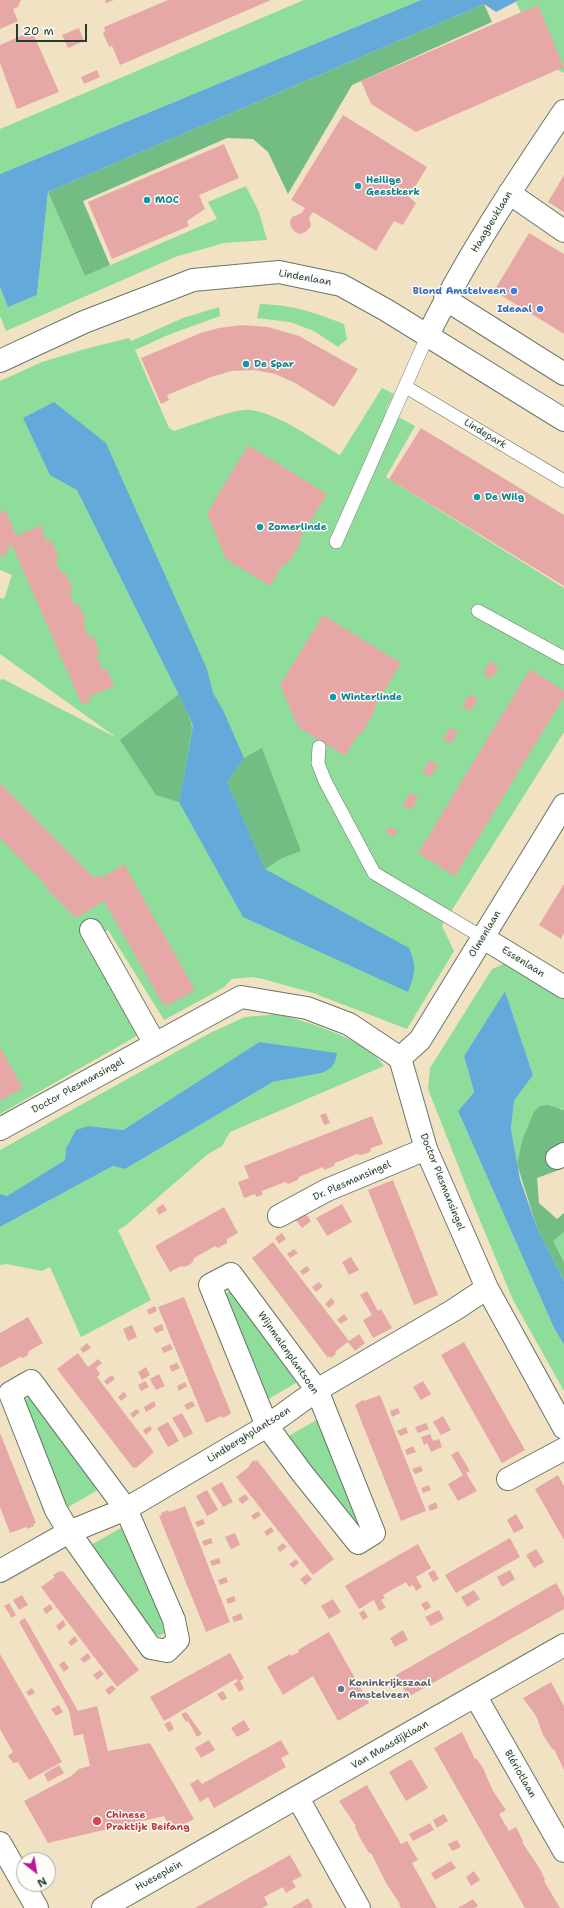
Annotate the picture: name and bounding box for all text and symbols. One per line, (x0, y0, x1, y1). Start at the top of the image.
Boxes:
scale bar (18, 16, 89, 42)
text: 20 m (23, 23, 54, 39)
place label: Heilige Geestkerk (366, 174, 420, 198)
marker: Heilige Geestkerk (353, 181, 363, 191)
street label: Haagbeuklaan (469, 189, 515, 255)
place label: MOC (155, 194, 179, 206)
marker: MOC (142, 195, 152, 205)
street label: Lindenlaan (278, 267, 332, 289)
place label: Blond Amstelveen (413, 285, 506, 297)
marker: Blond Amstelveen (509, 286, 519, 296)
place label: Ideaal (497, 303, 532, 315)
marker: Ideaal (535, 304, 545, 314)
place label: De Spar (254, 358, 294, 370)
marker: De Spar (241, 359, 251, 369)
street label: Lindepark (461, 417, 509, 451)
place label: De Wilg (485, 491, 524, 503)
marker: De Wilg (472, 492, 482, 502)
place label: Zomerlinde (268, 521, 327, 533)
marker: Zomerlinde (255, 522, 265, 532)
place label: Winterlinde (341, 691, 402, 703)
marker: Winterlinde (328, 692, 338, 702)
street label: Olmenlaan (466, 909, 504, 959)
street label: Essenlaan (499, 944, 547, 980)
street label: Doctor Plesmansingel (30, 1056, 126, 1116)
street label: Doctor Plesmansingel (417, 1132, 467, 1232)
street label: Dr. Plesmansingel (311, 1158, 393, 1204)
street label: Wijnmalenplantsoen (255, 1309, 321, 1397)
street label: Lindberghplantsoen (205, 1405, 293, 1465)
place label: Koninkrijkszaal Amstelveen (349, 1677, 431, 1700)
marker: Koninkrijkszaal Amstelveen (336, 1684, 346, 1694)
street label: Van Maasdijklaan (349, 1718, 431, 1772)
street label: Blériotlaan (501, 1748, 539, 1800)
place label: Chinese Praktijk Beifang (106, 1809, 190, 1832)
marker: Chinese Praktijk Beifang (91, 1815, 103, 1827)
north arrow (16, 1852, 56, 1892)
street label: Hueseplein (133, 1858, 185, 1894)
text: N (34, 1873, 50, 1891)

